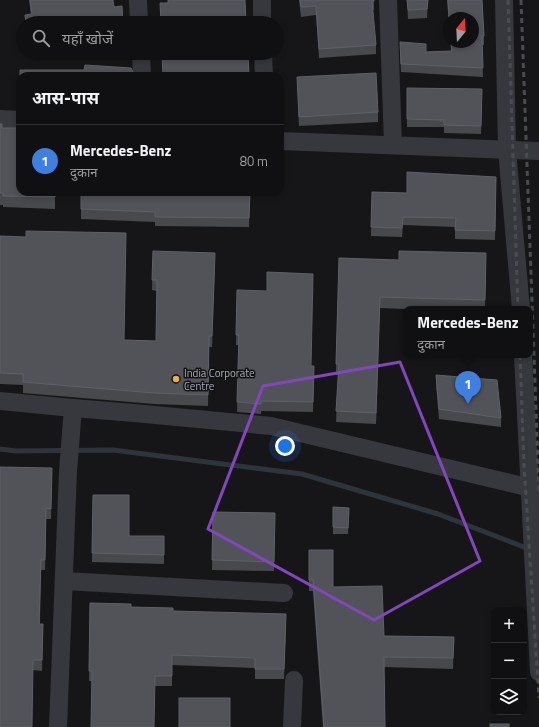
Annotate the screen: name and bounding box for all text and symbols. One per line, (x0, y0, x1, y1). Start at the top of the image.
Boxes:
north arrow (443, 12, 479, 48)
search box (16, 16, 284, 60)
icon: search (30, 27, 52, 49)
text: यहाँ खोजें (62, 27, 113, 50)
text: आस-पास (32, 85, 99, 111)
text: Mercedes-Benz (70, 139, 171, 162)
text: 1 (41, 151, 49, 171)
text: 80 m (240, 151, 268, 171)
text: दुकान (70, 162, 97, 182)
popup (403, 306, 533, 358)
text: Mercedes-Benz (417, 311, 519, 334)
text: दुकान (417, 334, 445, 354)
place label: India Corporate Centre (184, 365, 255, 394)
pin: 1 (455, 371, 481, 404)
marker: India Corporate Centre (171, 374, 181, 384)
your location (275, 436, 295, 456)
map controls (491, 607, 527, 715)
button: + (491, 607, 527, 643)
button: − (491, 643, 527, 679)
button: layers (491, 679, 527, 715)

